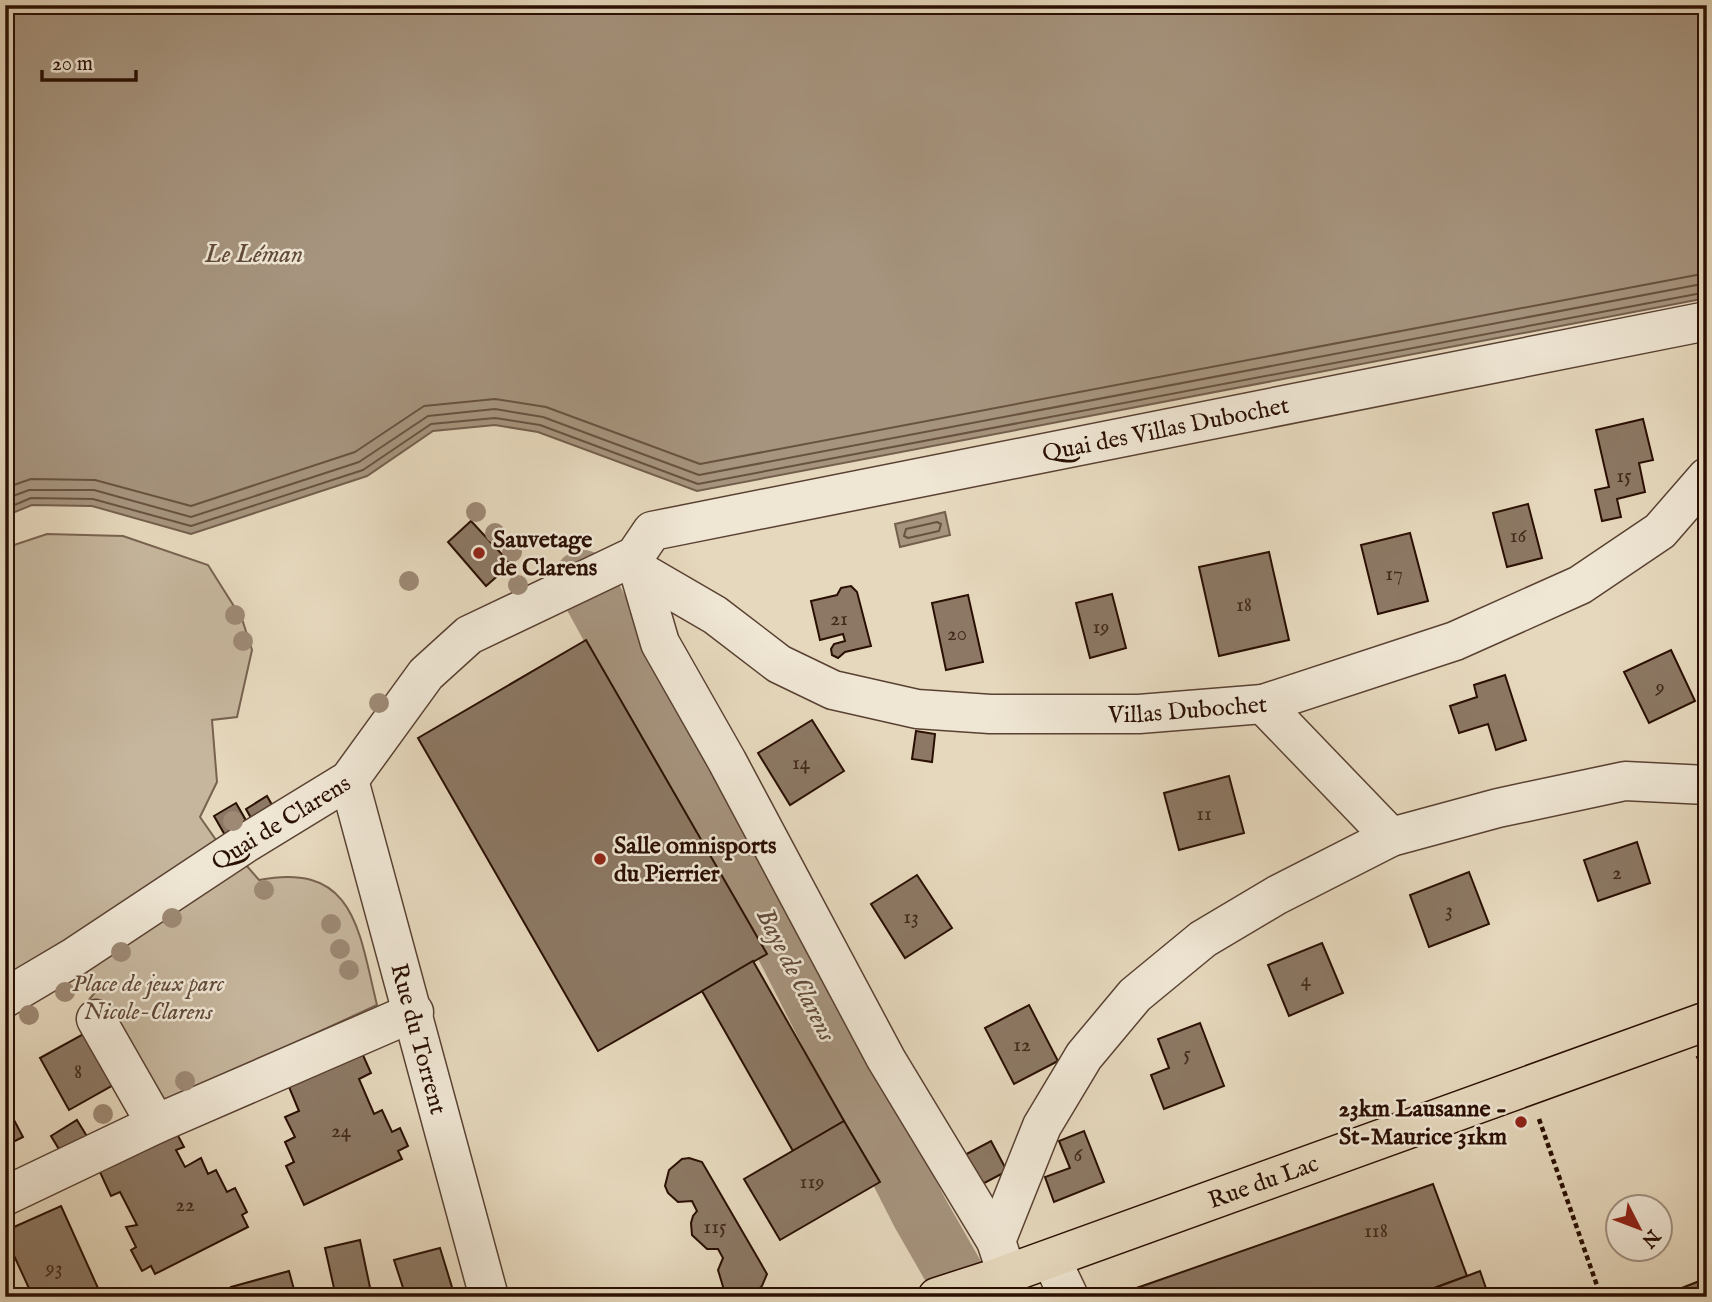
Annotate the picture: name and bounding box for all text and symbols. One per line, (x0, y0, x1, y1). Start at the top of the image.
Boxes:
scale bar (42, 38, 136, 82)
text: 20 m (52, 51, 93, 78)
water label: Le Léman (204, 238, 303, 271)
street label: Quai des Villas Dubochet (1040, 391, 1292, 470)
house number: 15 (1616, 463, 1632, 490)
house number: 16 (1510, 523, 1527, 550)
place label: Sauvetage de Clarens (493, 525, 598, 584)
marker: Sauvetage de Clarens (471, 545, 487, 561)
house number: 17 (1385, 561, 1403, 588)
house number: 18 (1236, 592, 1252, 619)
house number: 21 (830, 606, 848, 633)
house number: 19 (1093, 614, 1110, 641)
house number: 20 (947, 621, 967, 648)
house number: 9 (1654, 674, 1665, 701)
street label: Villas Dubochet (1107, 690, 1268, 731)
house number: 14 (792, 750, 811, 777)
street label: Quai de Clarens (206, 769, 357, 879)
house number: 11 (1196, 801, 1212, 828)
place label: Salle omnisports du Pierrier (614, 831, 777, 890)
marker: Salle omnisports du Pierrier (592, 851, 608, 867)
house number: 2 (1612, 860, 1622, 887)
house number: 3 (1445, 897, 1453, 924)
water label: Baye de Clarens (748, 902, 844, 1047)
house number: 13 (903, 904, 919, 931)
street label: Rue du Torrent (382, 960, 453, 1118)
house number: 4 (1301, 967, 1312, 994)
park label: Place de jeux parc Nicole-Clarens (72, 969, 225, 1028)
house number: 12 (1013, 1032, 1031, 1059)
house number: 5 (1183, 1041, 1191, 1068)
house number: 8 (74, 1059, 82, 1086)
place label: 23km Lausanne - St-Maurice 31km (1338, 1094, 1507, 1153)
marker: 23km Lausanne - St-Maurice 31km (1513, 1114, 1529, 1130)
house number: 24 (331, 1118, 352, 1145)
house number: 6 (1074, 1142, 1084, 1169)
street label: Rue du Lac (1204, 1149, 1323, 1217)
house number: 119 (800, 1169, 824, 1196)
house number: 22 (175, 1192, 195, 1219)
north arrow (1604, 1194, 1674, 1264)
house number: 115 (703, 1214, 727, 1241)
house number: 118 (1364, 1218, 1388, 1245)
text: N (1635, 1223, 1665, 1253)
house number: 93 (44, 1255, 63, 1282)

